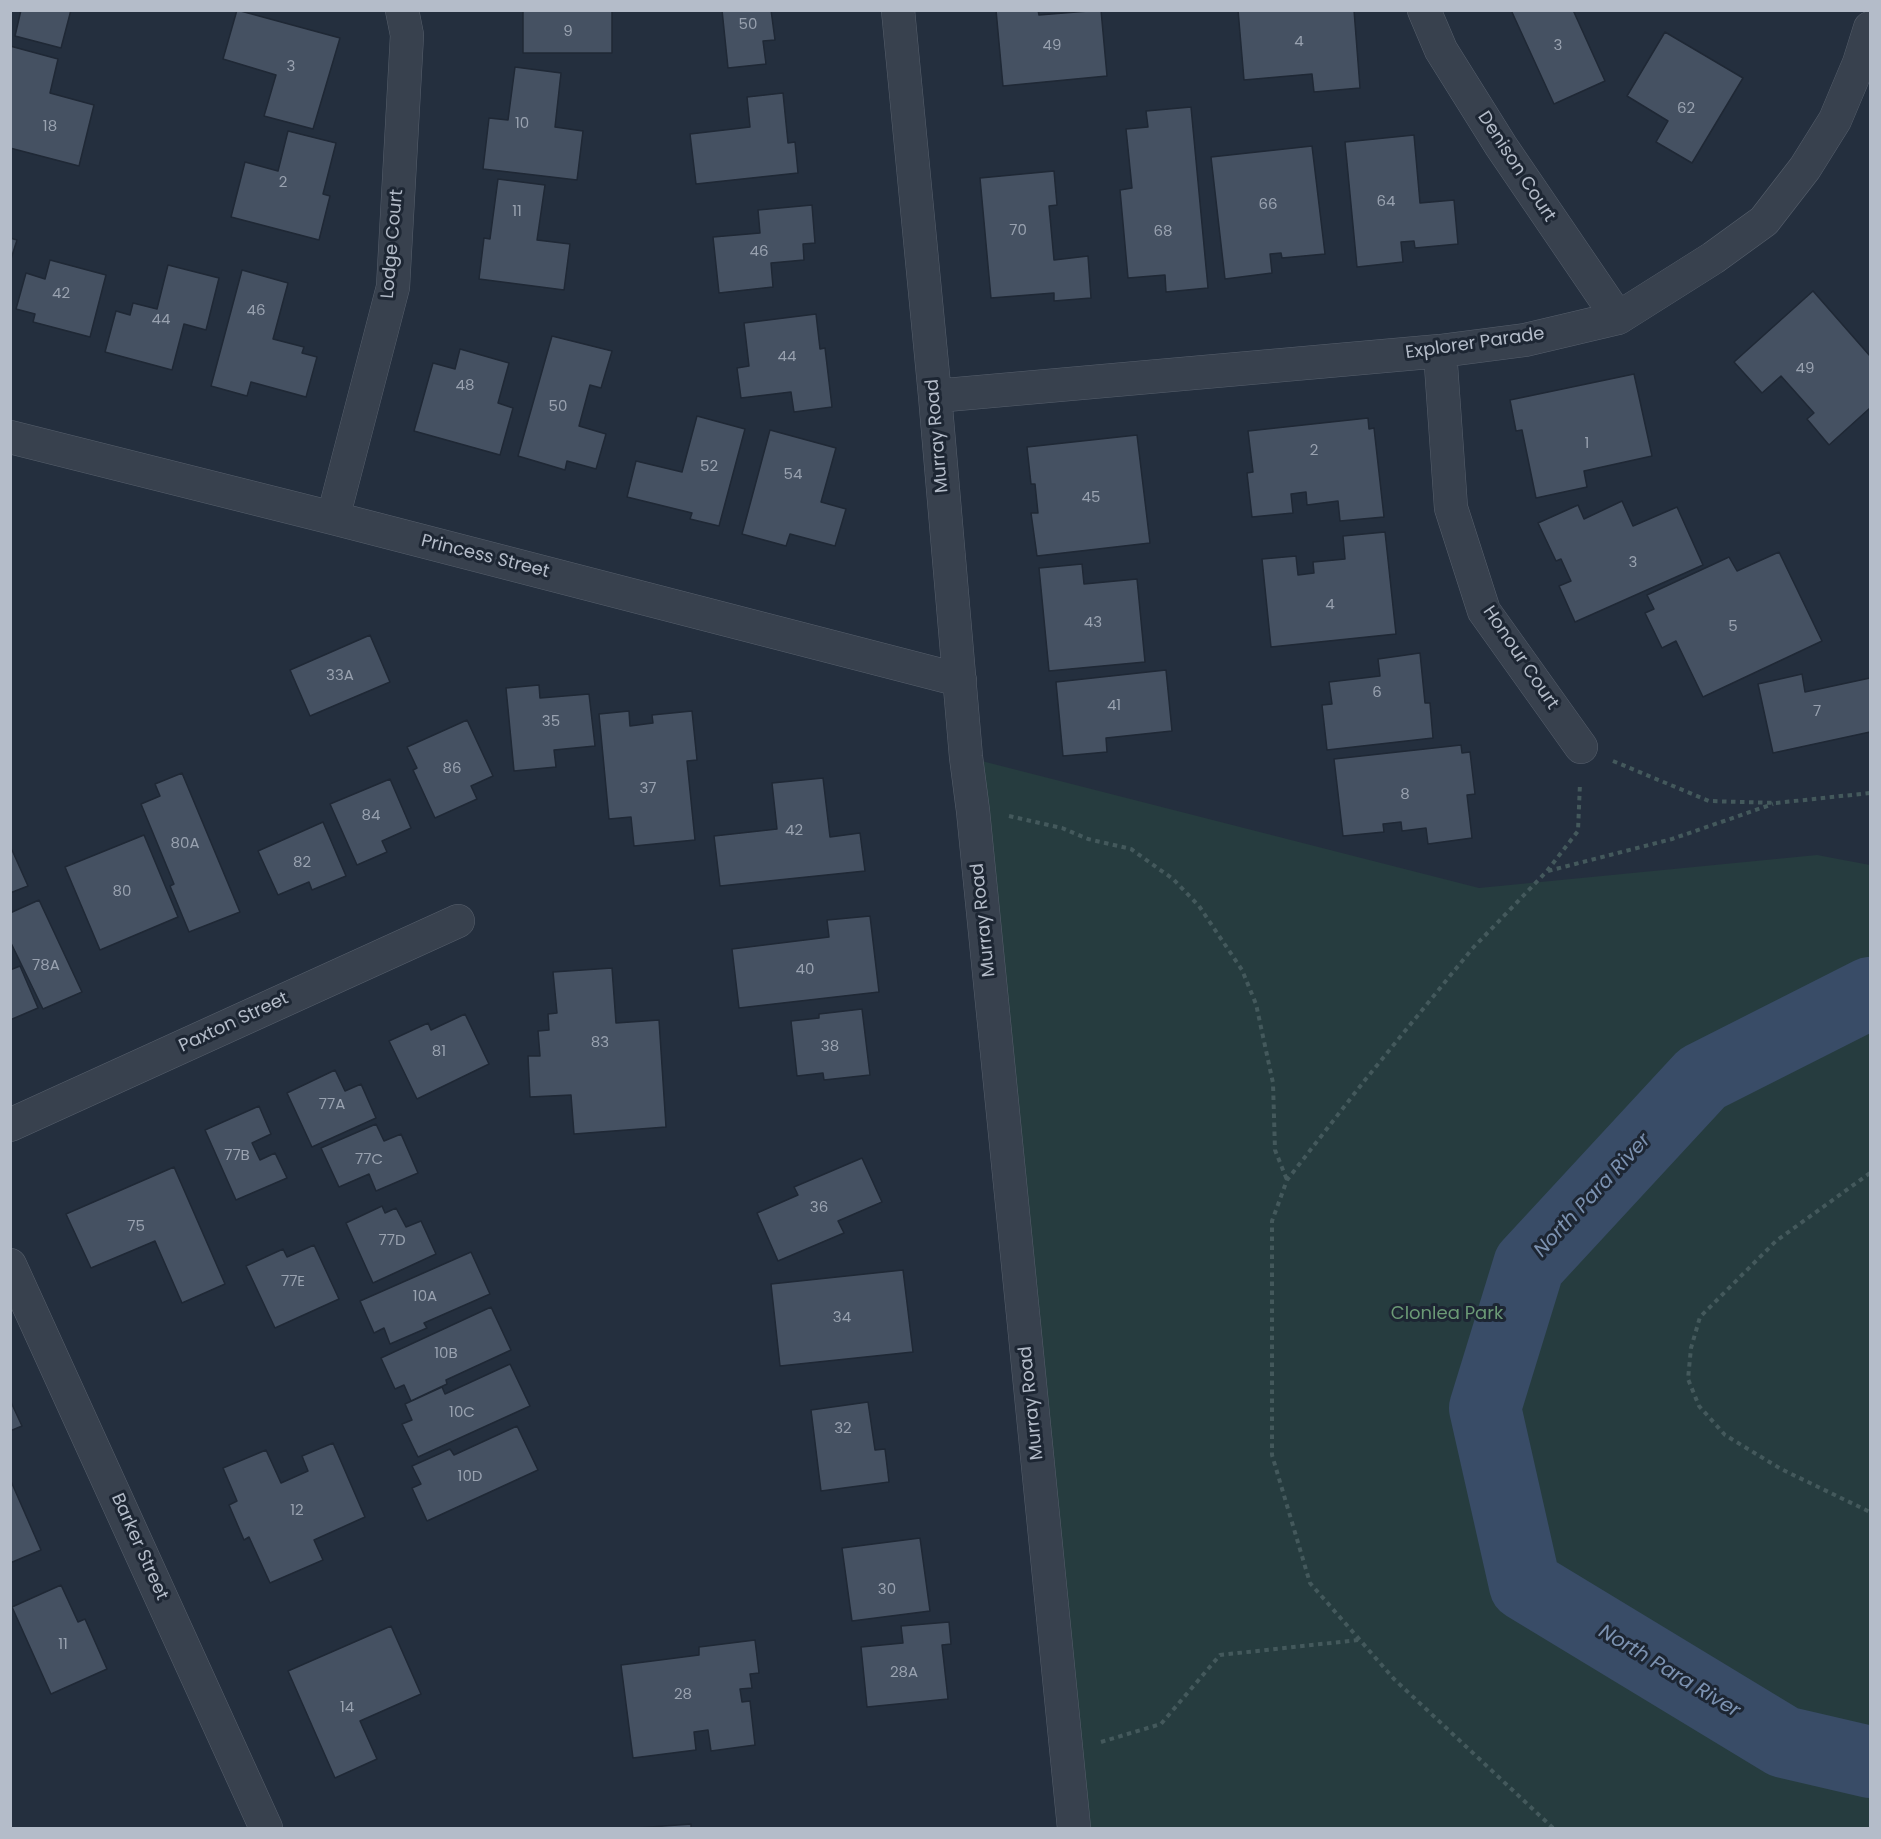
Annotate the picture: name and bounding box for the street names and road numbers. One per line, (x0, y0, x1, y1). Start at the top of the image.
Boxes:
street label: Denison Court (1472, 108, 1560, 226)
street label: Lodge Court (377, 188, 409, 300)
street label: Explorer Parade (1404, 324, 1546, 364)
street label: Murray Road (922, 378, 954, 494)
street label: Princess Street (419, 531, 551, 583)
street label: Honour Court (1477, 602, 1563, 714)
street label: Murray Road (967, 862, 1001, 978)
street label: Paxton Street (176, 988, 292, 1058)
street label: Murray Road (1015, 1345, 1049, 1461)
street label: Barker Street (106, 1490, 172, 1604)

